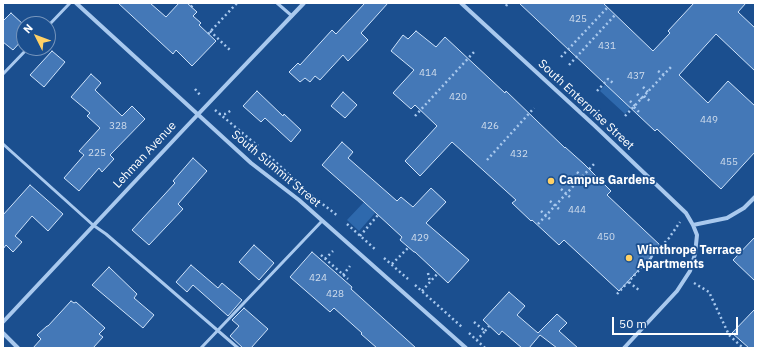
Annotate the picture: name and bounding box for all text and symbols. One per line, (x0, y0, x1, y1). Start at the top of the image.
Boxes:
house number: 425 (569, 13, 587, 25)
north arrow (16, 16, 56, 56)
text: N (20, 21, 36, 36)
house number: 431 (598, 40, 616, 52)
street label: South Enterprise Street (535, 57, 637, 153)
house number: 414 (419, 67, 437, 79)
house number: 437 (627, 70, 645, 82)
house number: 420 (449, 91, 467, 103)
house number: 449 (700, 114, 718, 126)
street label: Lehman Avenue (110, 119, 180, 191)
house number: 328 (109, 120, 127, 132)
house number: 426 (481, 120, 499, 132)
street label: South Summit Street (228, 127, 324, 211)
house number: 225 (88, 147, 106, 159)
house number: 432 (510, 148, 528, 160)
house number: 455 (720, 156, 738, 168)
place label: Campus Gardens (559, 174, 655, 188)
marker: Campus Gardens (546, 176, 556, 186)
house number: 444 (568, 204, 586, 216)
house number: 450 (597, 231, 615, 243)
house number: 429 (411, 232, 429, 244)
place label: Winthrope Terrace Apartments (637, 244, 742, 272)
marker: Winthrope Terrace Apartments (624, 253, 634, 263)
house number: 424 (309, 272, 327, 284)
house number: 428 (326, 288, 344, 300)
scale bar (614, 309, 740, 335)
text: 50 m (619, 316, 647, 331)

